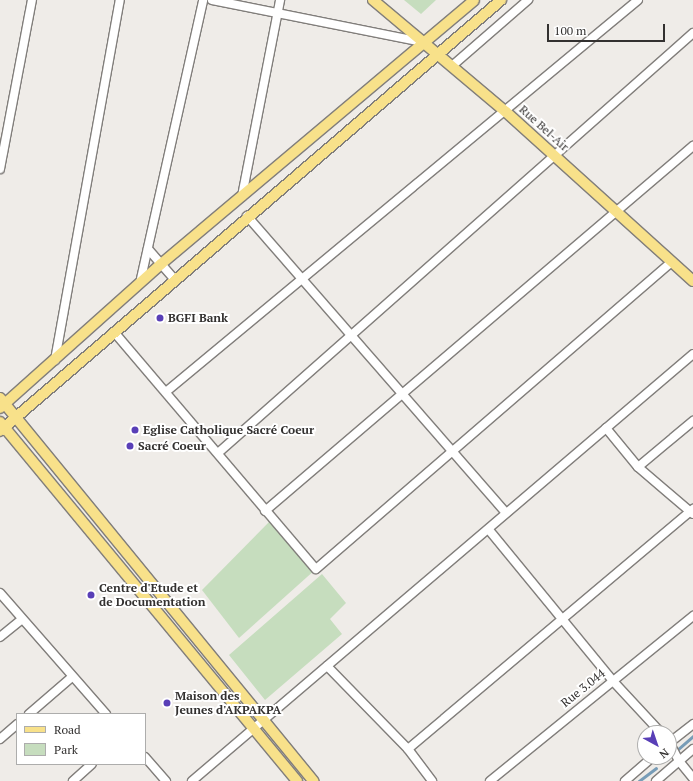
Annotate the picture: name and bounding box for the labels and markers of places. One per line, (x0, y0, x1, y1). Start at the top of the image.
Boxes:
place label: BGFI Bank (168, 311, 228, 325)
marker: BGFI Bank (155, 313, 165, 323)
place label: Eglise Catholique Sacré Coeur (143, 423, 314, 437)
marker: Eglise Catholique Sacré Coeur (130, 425, 140, 435)
place label: Sacré Coeur (138, 439, 206, 453)
marker: Sacré Coeur (125, 441, 135, 451)
place label: Centre d'Etude et de Documentation (99, 581, 205, 609)
marker: Centre d'Etude et de Documentation (86, 590, 96, 600)
place label: Maison des Jeunes d'AKPAKPA (175, 689, 281, 717)
marker: Maison des Jeunes d'AKPAKPA (162, 698, 172, 708)

